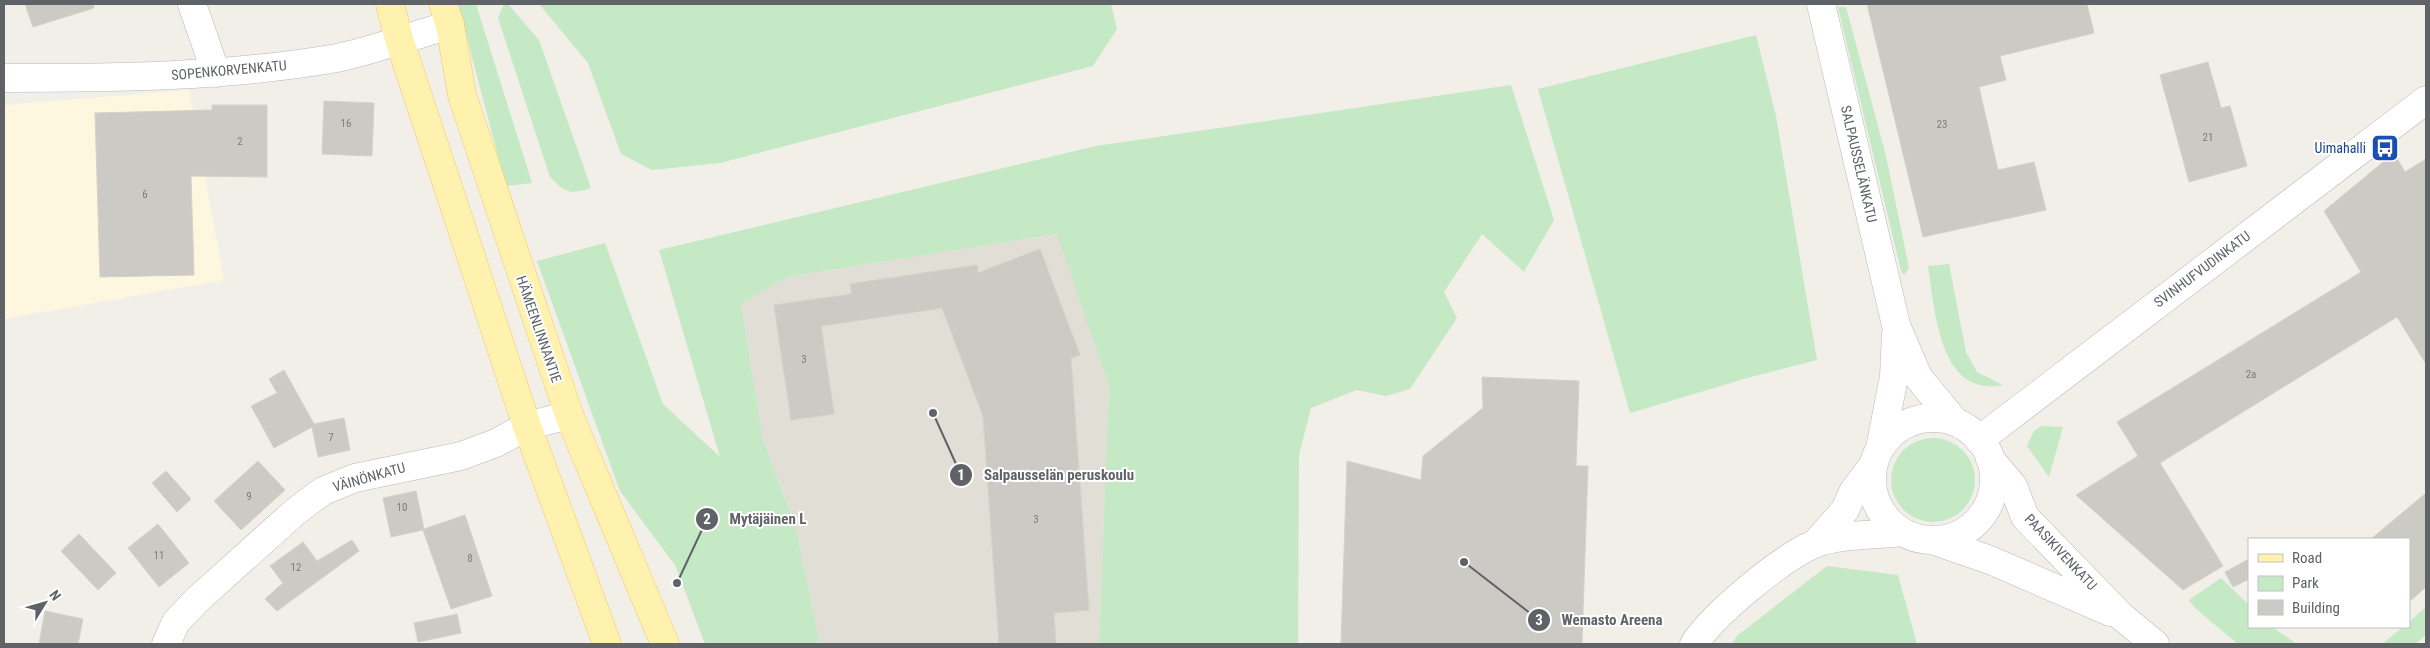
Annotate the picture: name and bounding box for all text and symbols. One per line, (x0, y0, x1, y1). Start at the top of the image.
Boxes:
street label: SOPENKORVENKATU (171, 57, 287, 83)
street label: SALPAUSSELÄNKATU (1838, 104, 1880, 224)
house number: 16 (341, 117, 351, 130)
house number: 23 (1937, 118, 1947, 131)
house number: 21 (2203, 131, 2213, 144)
bus stop icon: Uimahalli (2370, 133, 2400, 163)
house number: 2 (237, 135, 243, 148)
place label: Uimahalli (2315, 140, 2366, 156)
house number: 6 (142, 188, 148, 201)
street label: SVINHUFVUDINKATU (2151, 228, 2253, 310)
street label: HÄMEENLINNANTIE (513, 273, 565, 385)
house number: 3 (801, 353, 807, 366)
house number: 2a (2246, 368, 2256, 381)
house number: 7 (328, 431, 334, 444)
street label: VÄINÖNKATU (331, 459, 407, 495)
callout: Salpausselän peruskoulu (949, 460, 1144, 490)
text: 1 (957, 466, 965, 484)
text: Salpausselän peruskoulu (984, 466, 1134, 484)
house number: 9 (246, 490, 252, 503)
house number: 10 (397, 501, 407, 514)
callout: Mytäjäinen L (695, 504, 816, 534)
text: 2 (703, 510, 711, 528)
text: Mytäjäinen L (730, 510, 806, 528)
street label: PAASIKIVENKATU (2022, 511, 2100, 594)
house number: 3 (1033, 513, 1039, 526)
legend (2248, 538, 2410, 628)
house number: 11 (154, 549, 164, 562)
text: Road (2292, 549, 2322, 567)
house number: 8 (467, 552, 473, 565)
house number: 12 (291, 561, 301, 574)
text: Park (2292, 574, 2319, 592)
north arrow (20, 578, 70, 628)
text: N (46, 587, 64, 603)
text: Building (2292, 599, 2340, 617)
callout: Wemasto Areena (1526, 605, 1672, 635)
text: 3 (1535, 611, 1543, 629)
text: Wemasto Areena (1561, 611, 1663, 629)

